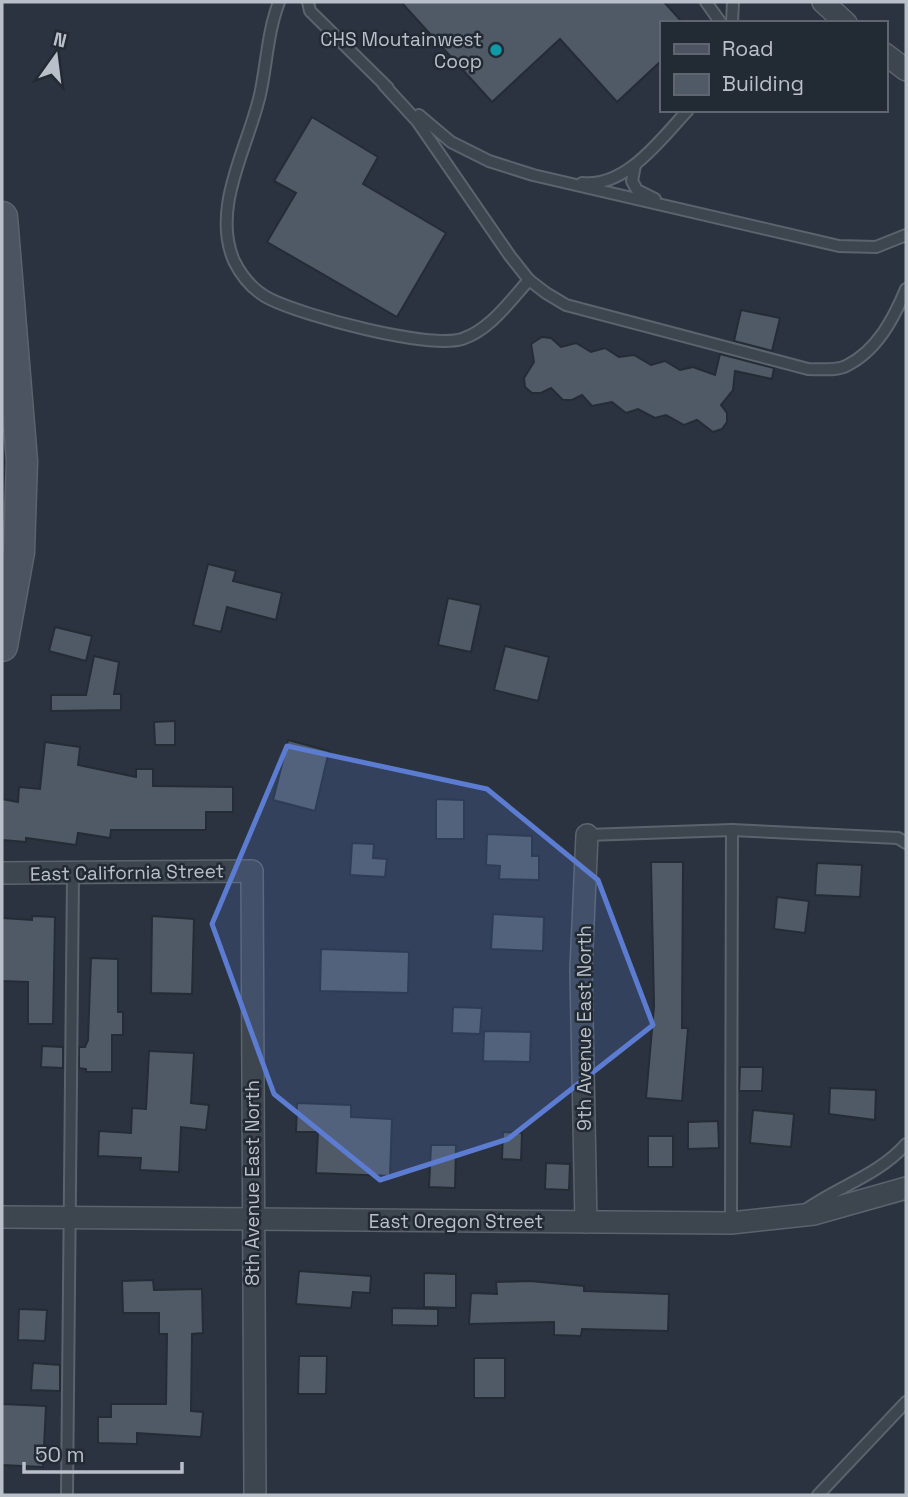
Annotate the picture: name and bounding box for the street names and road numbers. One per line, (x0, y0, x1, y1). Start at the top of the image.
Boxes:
street label: East California Street (30, 858, 224, 887)
street label: 9th Avenue East North (572, 925, 597, 1131)
street label: 8th Avenue East North (240, 1080, 265, 1286)
street label: East Oregon Street (369, 1209, 543, 1234)

